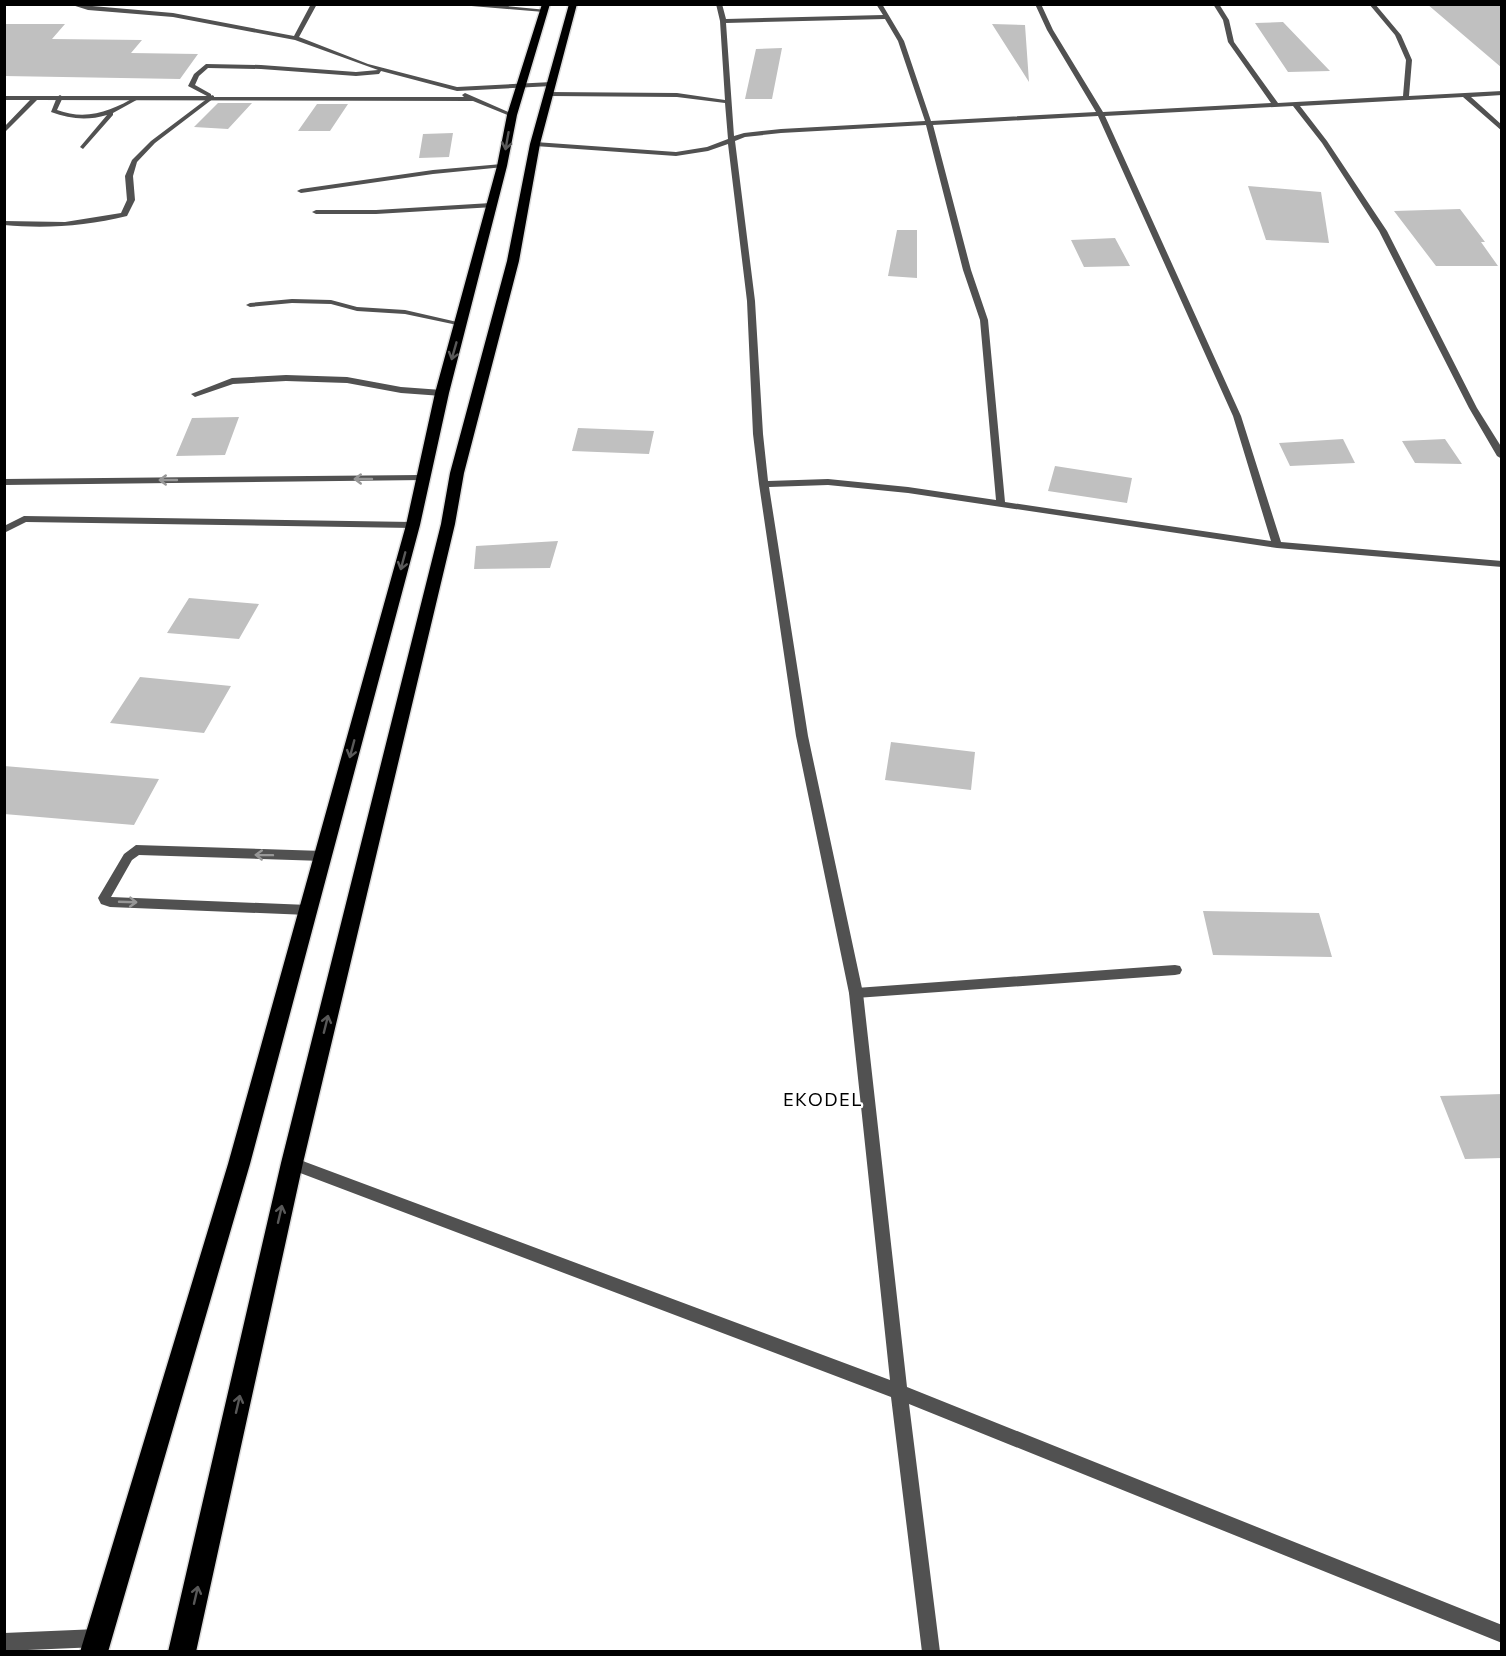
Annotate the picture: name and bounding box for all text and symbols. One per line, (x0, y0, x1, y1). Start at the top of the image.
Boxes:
one-way arrow (501, 131, 512, 151)
one-way arrow (448, 341, 459, 360)
one-way arrow (353, 473, 373, 485)
one-way arrow (158, 474, 178, 486)
one-way arrow (397, 551, 408, 570)
one-way arrow (346, 739, 357, 758)
one-way arrow (255, 849, 275, 860)
one-way arrow (117, 897, 137, 908)
one-way arrow (320, 1015, 332, 1034)
district label: EKODEL (783, 1088, 863, 1110)
one-way arrow (275, 1205, 287, 1224)
one-way arrow (233, 1395, 244, 1414)
one-way arrow (190, 1585, 202, 1604)

